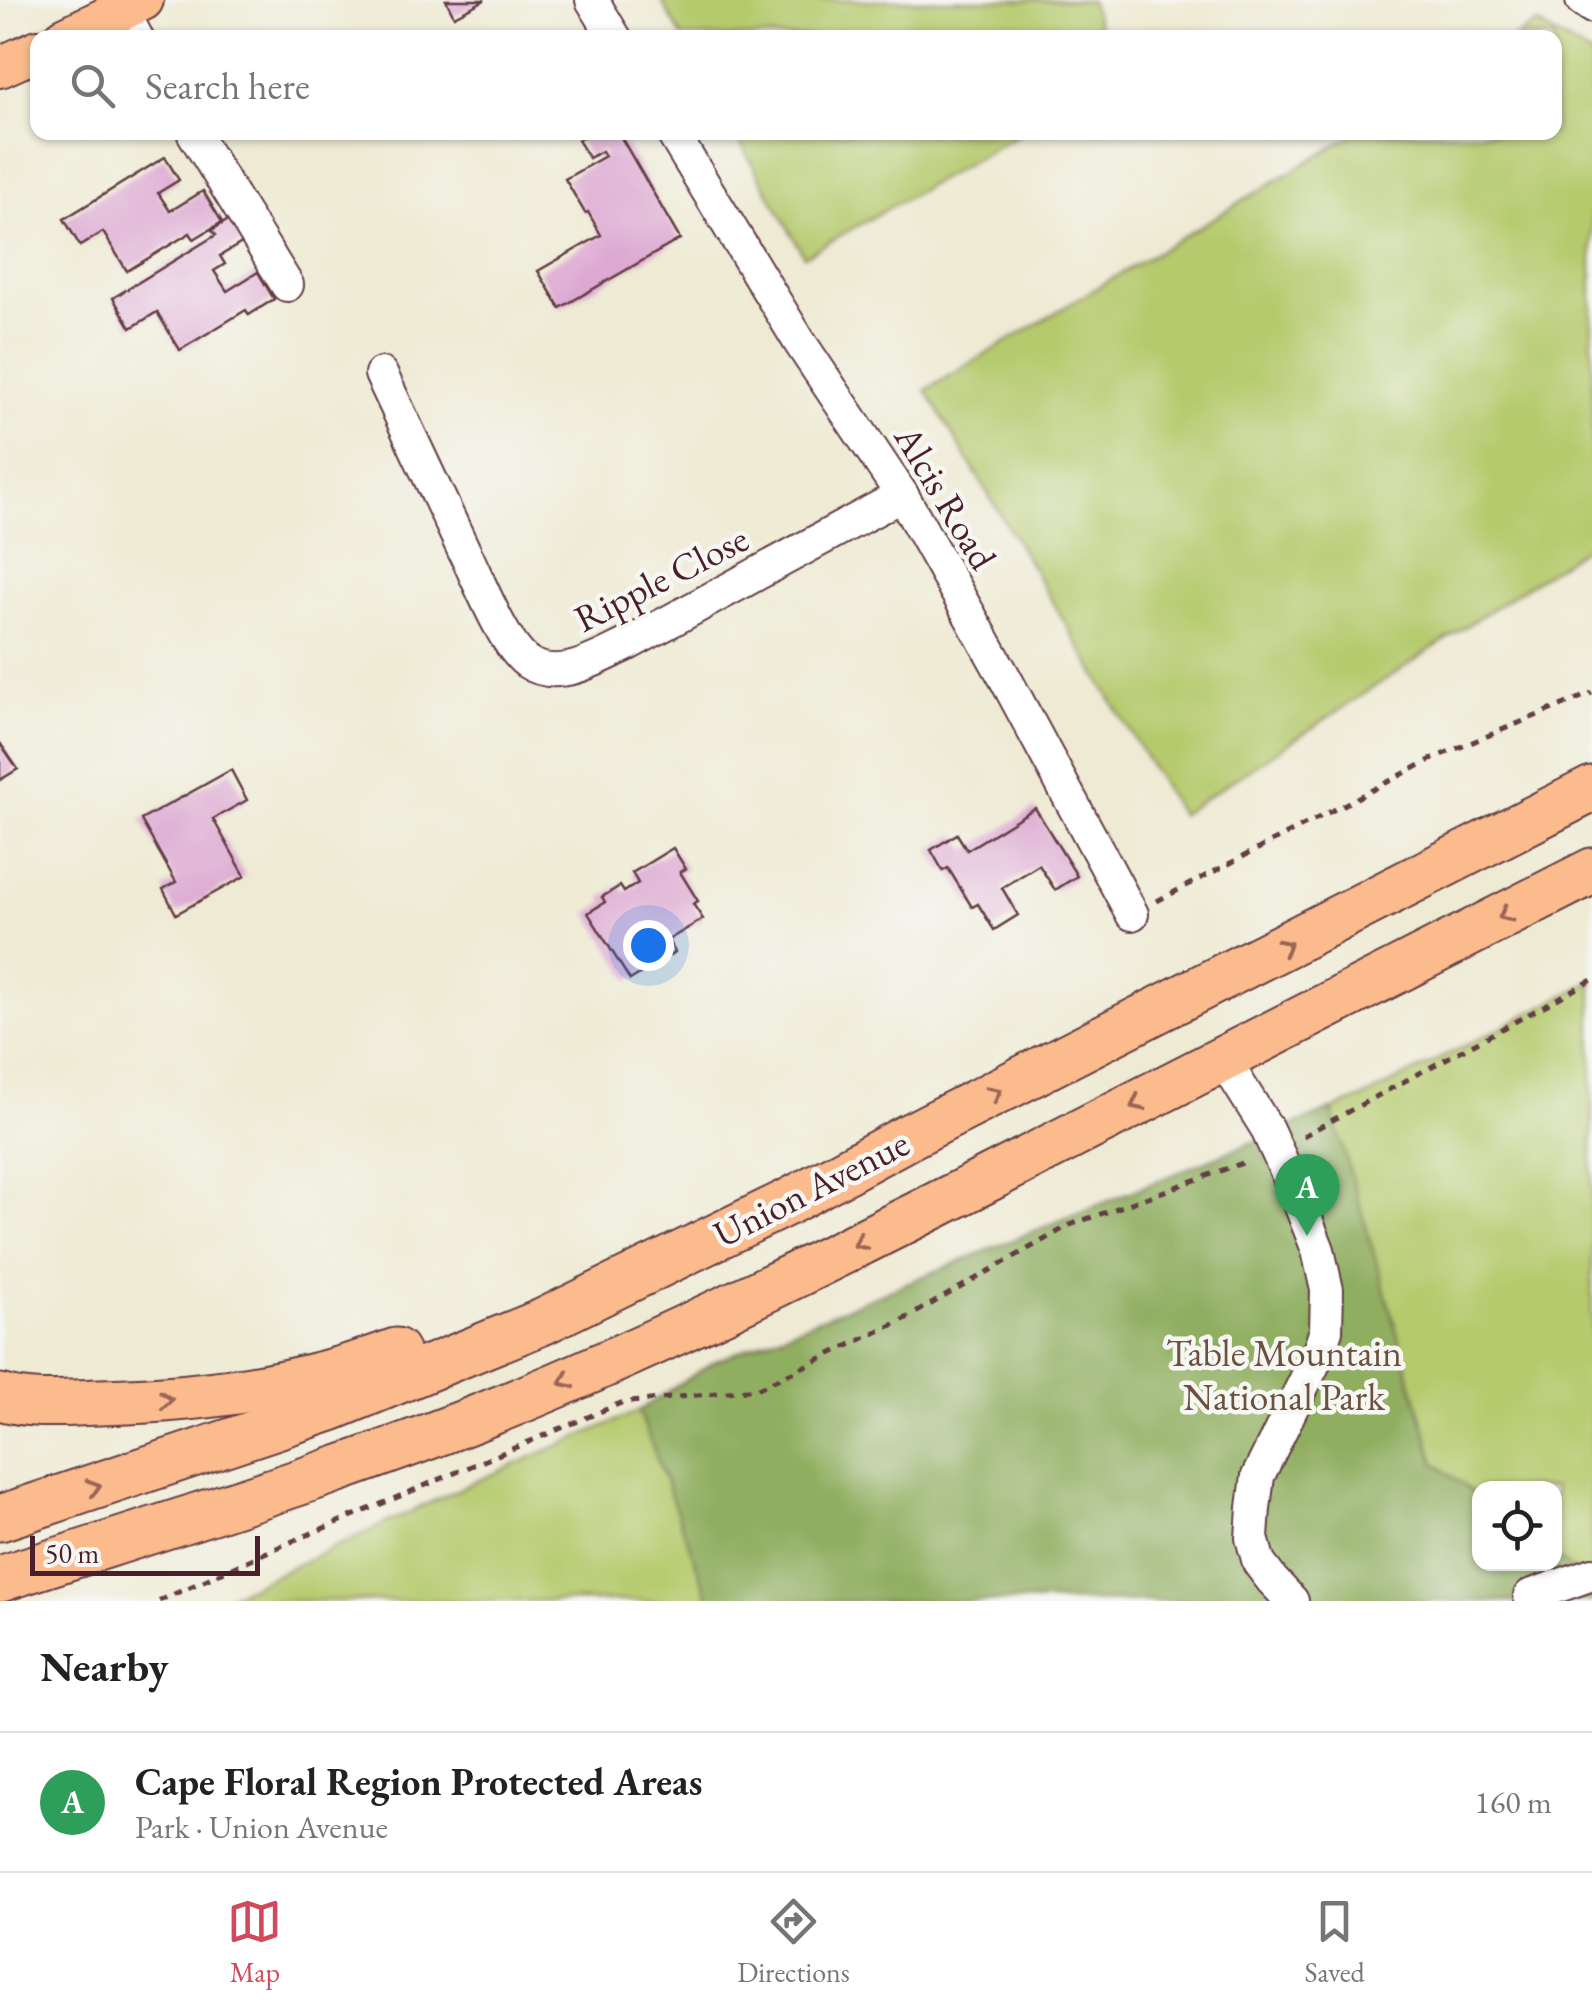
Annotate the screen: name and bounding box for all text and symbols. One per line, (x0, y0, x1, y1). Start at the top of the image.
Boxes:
search box (30, 30, 1562, 140)
icon: search (65, 58, 120, 113)
text: Search here (145, 61, 310, 110)
street label: Alcis Road (883, 415, 1008, 579)
street label: Ripple Close (566, 513, 756, 643)
one-way arrow (1497, 903, 1515, 922)
your location (623, 920, 674, 971)
one-way arrow (1275, 939, 1293, 958)
one-way arrow (985, 1086, 1003, 1105)
one-way arrow (1129, 1091, 1147, 1111)
street label: Union Avenue (705, 1118, 917, 1258)
pin: A (1274, 1154, 1340, 1236)
one-way arrow (852, 1231, 870, 1251)
park label: Table Mountain National Park (1166, 1328, 1402, 1421)
one-way arrow (558, 1369, 576, 1389)
one-way arrow (159, 1389, 175, 1411)
one-way arrow (85, 1478, 102, 1498)
map controls (1472, 1481, 1562, 1571)
button: locate (1472, 1481, 1562, 1571)
scale bar (30, 1531, 260, 1576)
text: 50 m (45, 1535, 99, 1571)
text: Nearby (40, 1639, 169, 1694)
text: Cape Floral Region Protected Areas (135, 1757, 702, 1806)
text: A (61, 1781, 84, 1823)
text: 160 m (1475, 1781, 1552, 1823)
text: Park · Union Avenue (135, 1806, 388, 1848)
tab: Map (227, 1894, 282, 1990)
tab: Directions (737, 1894, 850, 1990)
tab: Saved (1305, 1894, 1365, 1990)

